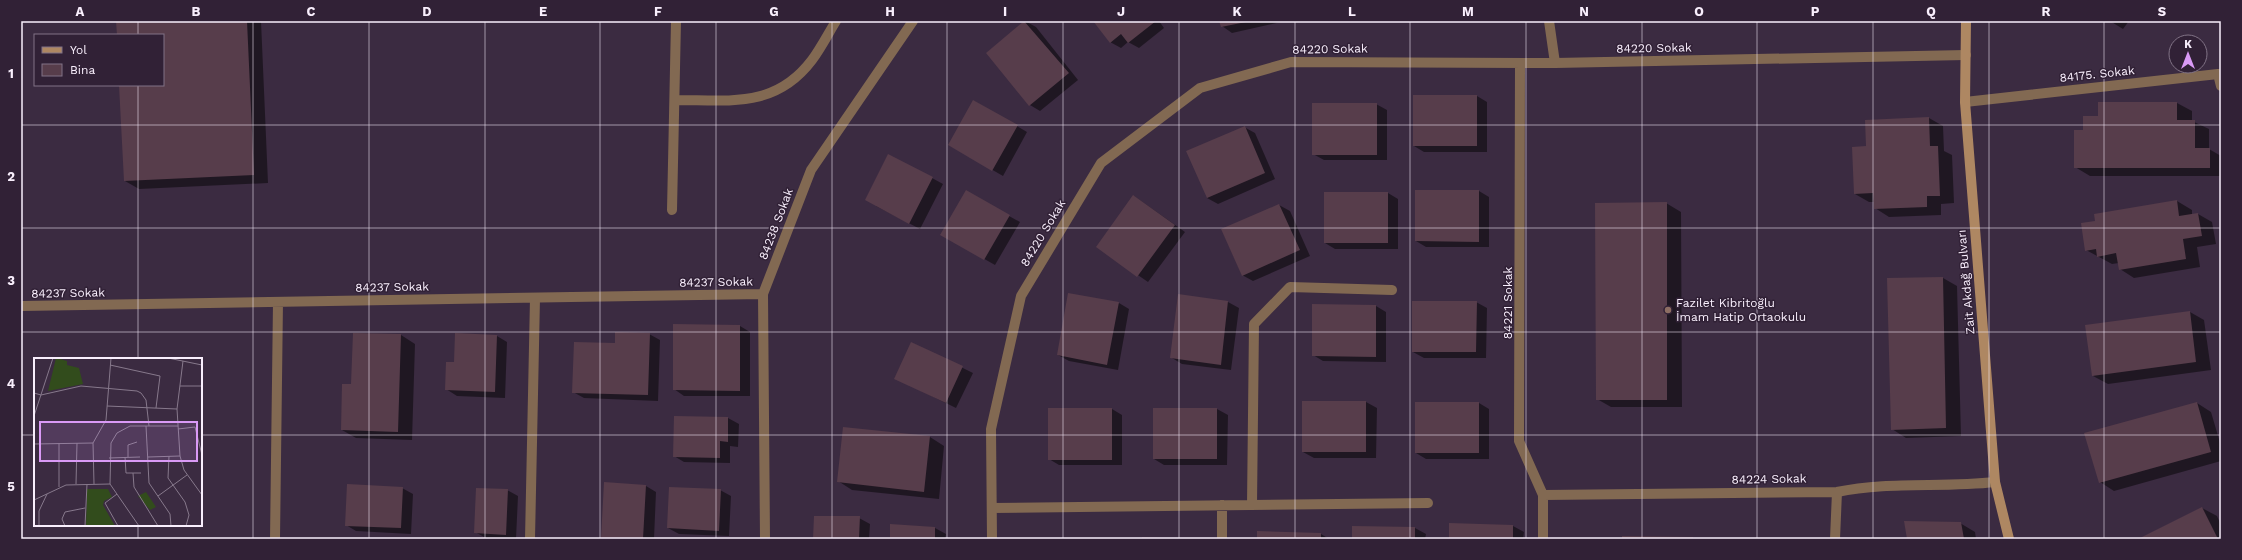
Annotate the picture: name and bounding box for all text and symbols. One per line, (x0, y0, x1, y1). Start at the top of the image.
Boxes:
text: A (76, 4, 85, 19)
text: B (192, 4, 201, 19)
text: C (307, 4, 316, 19)
text: D (422, 4, 432, 19)
text: E (539, 4, 547, 19)
text: F (654, 4, 662, 19)
text: G (769, 4, 779, 19)
text: H (885, 4, 895, 19)
text: I (1003, 4, 1007, 19)
text: J (1117, 4, 1125, 19)
text: K (1232, 4, 1242, 19)
text: L (1348, 4, 1356, 19)
text: M (1462, 4, 1474, 19)
text: N (1579, 4, 1589, 19)
text: O (1694, 4, 1704, 19)
text: P (1811, 4, 1820, 19)
text: Q (1926, 4, 1936, 19)
text: R (2042, 4, 2051, 19)
text: S (2158, 4, 2167, 19)
legend (34, 34, 164, 86)
north arrow (2168, 34, 2208, 74)
text: K (2184, 38, 2192, 51)
street label: 84220 Sokak (1616, 40, 1692, 56)
street label: 84220 Sokak (1292, 41, 1368, 57)
text: Yol (70, 43, 87, 57)
text: Bina (70, 63, 95, 77)
street label: 84175. Sokak (2059, 63, 2135, 85)
text: 1 (8, 66, 14, 81)
text: 2 (7, 169, 15, 184)
street label: 84238 Sokak (756, 186, 796, 262)
street label: 84220 Sokak (1018, 197, 1069, 269)
street label: Zait Akdağ Bulvarı (1954, 229, 1978, 335)
street label: 84221 Sokak (1501, 266, 1515, 339)
text: 3 (7, 273, 15, 288)
street label: 84237 Sokak (679, 274, 753, 290)
street label: 84237 Sokak (355, 279, 429, 295)
street label: 84237 Sokak (31, 285, 105, 301)
place label: Fazilet Kibritoğlu İmam Hatip Ortaokulu (1676, 296, 1806, 324)
marker: Fazilet Kibritoğlu İmam Hatip Ortaokulu (1663, 305, 1673, 315)
inset map (34, 358, 202, 526)
text: 4 (7, 376, 16, 391)
street label: 84224 Sokak (1731, 471, 1807, 487)
text: 5 (7, 479, 15, 494)

